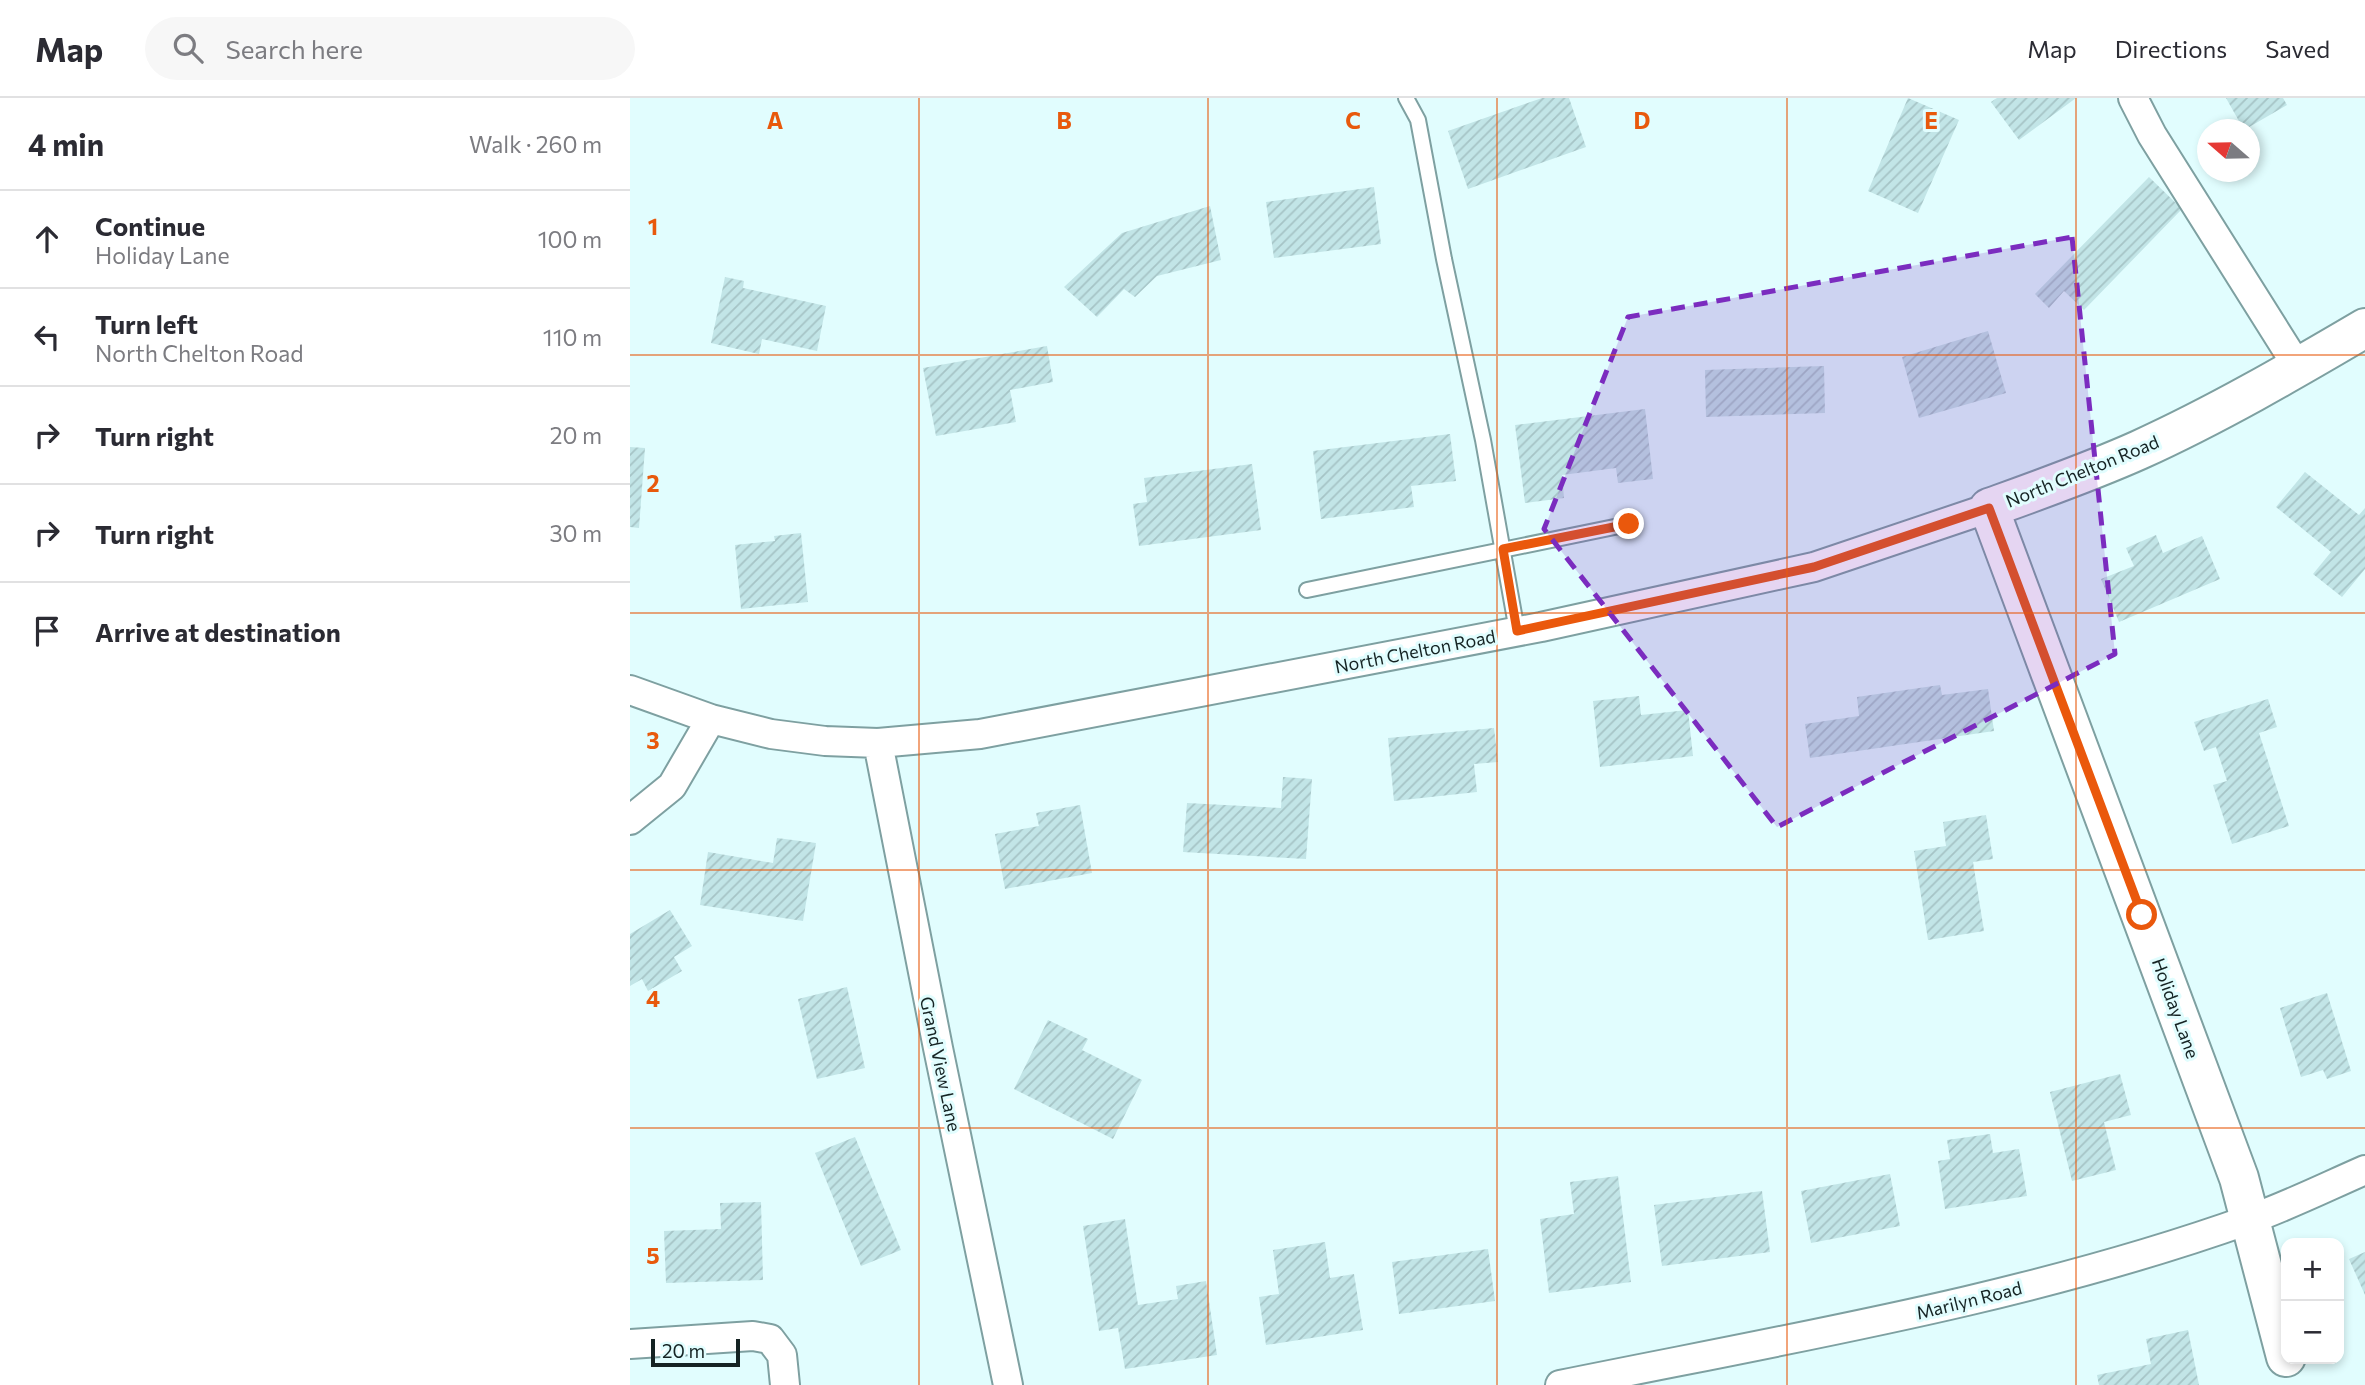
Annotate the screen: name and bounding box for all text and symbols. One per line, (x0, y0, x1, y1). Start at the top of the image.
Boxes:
search box (145, 17, 635, 80)
text: Map (35, 28, 103, 69)
icon: search (169, 29, 207, 67)
text: Search here (225, 33, 363, 64)
text: Map (2027, 34, 2077, 63)
text: Directions (2115, 34, 2227, 63)
text: Saved (2265, 34, 2330, 63)
text: A (767, 106, 784, 134)
text: B (1056, 106, 1072, 134)
text: C (1345, 106, 1361, 134)
text: D (1634, 106, 1651, 134)
text: E (1924, 106, 1938, 134)
north arrow (2197, 119, 2260, 182)
text: 4 min (28, 125, 104, 162)
text: Walk · 260 m (469, 130, 602, 158)
text: Continue (95, 210, 205, 241)
text: 1 (648, 212, 658, 240)
icon: ahead (28, 220, 66, 258)
text: 100 m (538, 225, 602, 253)
text: Holiday Lane (95, 241, 230, 269)
text: Turn left (95, 308, 198, 339)
icon: left (28, 318, 66, 356)
text: 110 m (543, 323, 602, 351)
text: North Chelton Road (95, 339, 304, 367)
icon: right (28, 416, 66, 454)
text: Turn right (95, 420, 214, 451)
text: 20 m (550, 421, 602, 449)
street label: North Chelton Road (2002, 430, 2162, 512)
text: 2 (646, 469, 660, 497)
route end (1613, 508, 1644, 539)
icon: right (28, 514, 66, 552)
text: Turn right (95, 518, 214, 549)
text: 30 m (549, 519, 602, 547)
icon: arrive (28, 612, 66, 650)
text: Arrive at destination (95, 616, 341, 647)
street label: North Chelton Road (1333, 625, 1497, 677)
text: 3 (646, 726, 660, 754)
route start (2126, 899, 2157, 930)
street label: Holiday Lane (2148, 955, 2204, 1061)
text: 4 (646, 984, 660, 1012)
street label: Grand View Lane (916, 995, 966, 1133)
map controls (2281, 1238, 2344, 1364)
button: + (2281, 1238, 2344, 1301)
text: 5 (646, 1241, 660, 1269)
street label: Marilyn Road (1914, 1276, 2024, 1324)
button: − (2281, 1301, 2344, 1364)
scale bar (651, 1336, 740, 1368)
text: 20 m (662, 1339, 705, 1362)

